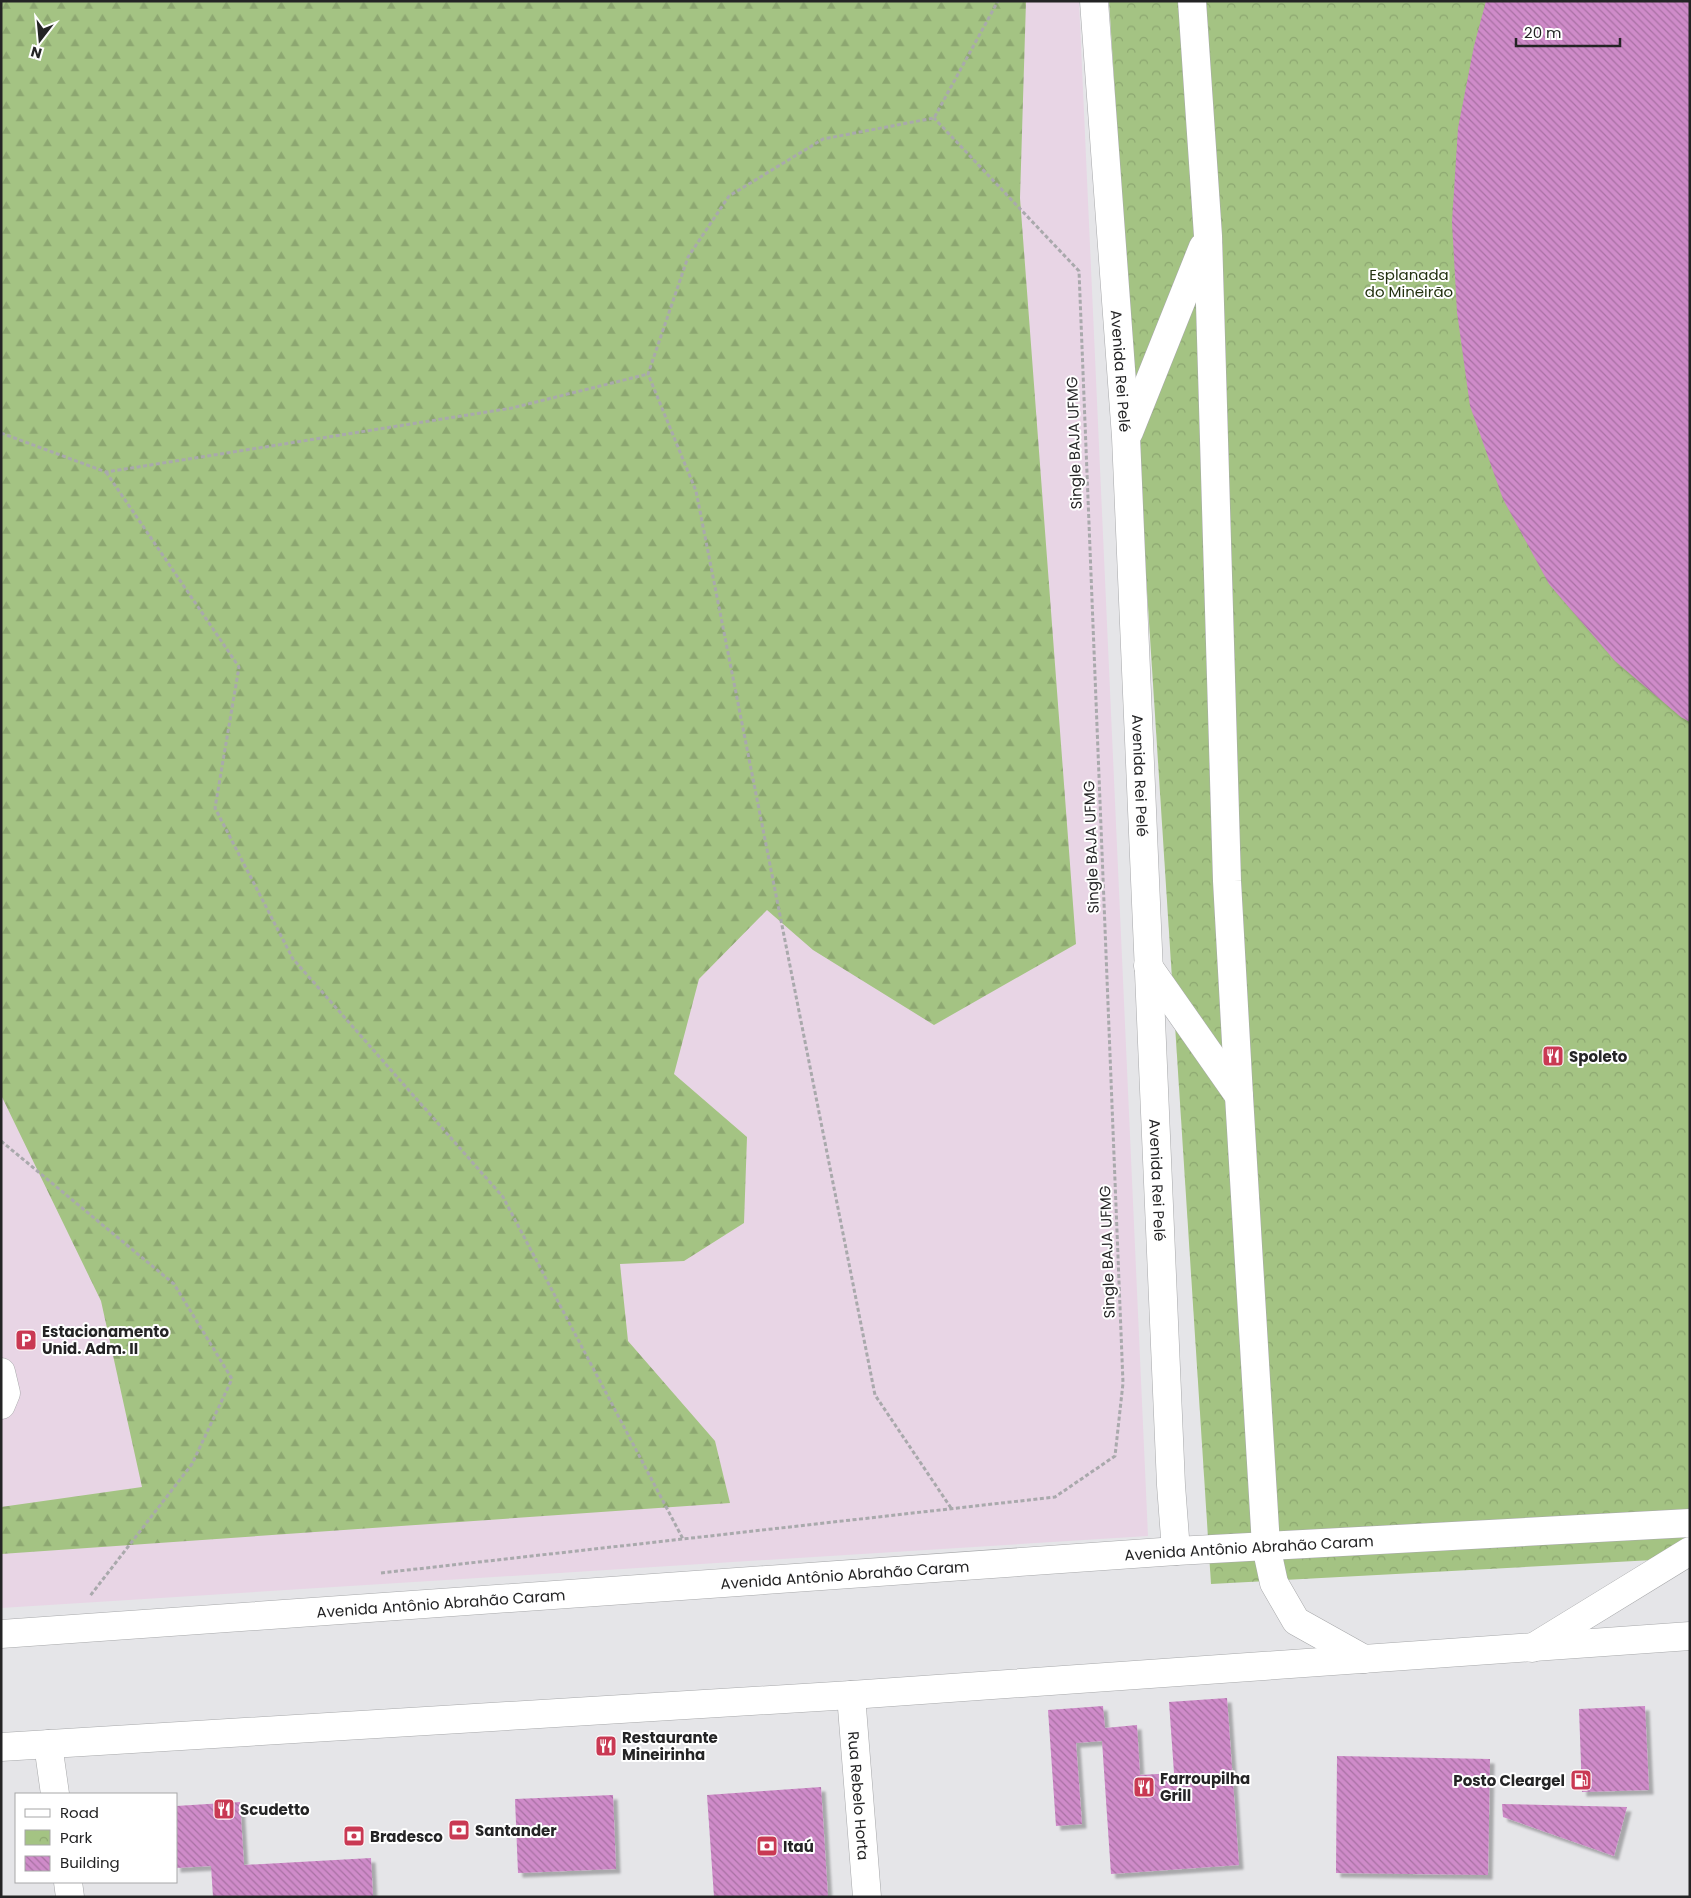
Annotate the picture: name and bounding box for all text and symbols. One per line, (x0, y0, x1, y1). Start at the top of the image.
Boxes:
north arrow (15, 15, 65, 65)
scale bar (1516, 15, 1620, 47)
text: 20 m (1524, 22, 1562, 43)
text: N (29, 41, 44, 64)
park label: Esplanada do Mineirão (1365, 264, 1453, 302)
street label: Avenida Rei Pelé (1106, 309, 1136, 433)
street label: Single BAJA UFMG (1061, 376, 1087, 510)
street label: Avenida Rei Pelé (1127, 714, 1154, 837)
street label: Single BAJA UFMG (1078, 780, 1104, 914)
restaurant icon: Spoleto (1541, 1044, 1565, 1068)
place label: Spoleto (1569, 1046, 1628, 1067)
street label: Avenida Rei Pelé (1145, 1118, 1171, 1242)
street label: Single BAJA UFMG (1094, 1185, 1120, 1319)
place label: Estacionamento Unid. Adm. II (42, 1321, 169, 1359)
parking icon: Estacionamento Unid. Adm. II (14, 1328, 38, 1352)
street label: Avenida Antônio Abrahão Caram (1124, 1530, 1374, 1565)
street label: Avenida Antônio Abrahão Caram (720, 1555, 970, 1594)
street label: Avenida Antônio Abrahão Caram (316, 1584, 566, 1622)
place label: Restaurante Mineirinha (622, 1727, 718, 1765)
street label: Rua Rebelo Horta (843, 1730, 875, 1861)
restaurant icon: Restaurante Mineirinha (594, 1734, 618, 1758)
place label: Farroupilha Grill (1160, 1768, 1250, 1806)
fuel station icon: Posto Cleargel (1569, 1768, 1593, 1792)
place label: Posto Cleargel (1453, 1770, 1565, 1791)
restaurant icon: Farroupilha Grill (1132, 1775, 1156, 1799)
legend (15, 1793, 178, 1883)
restaurant icon: Scudetto (212, 1797, 236, 1821)
place label: Scudetto (240, 1799, 310, 1820)
text: Road (60, 1802, 99, 1823)
bank icon: Santander (447, 1818, 471, 1842)
place label: Santander (475, 1820, 557, 1841)
bank icon: Bradesco (342, 1824, 366, 1848)
place label: Bradesco (370, 1826, 443, 1847)
text: Park (60, 1827, 92, 1848)
bank icon: Itaú (755, 1834, 779, 1858)
place label: Itaú (783, 1836, 814, 1857)
text: Building (60, 1852, 120, 1873)

